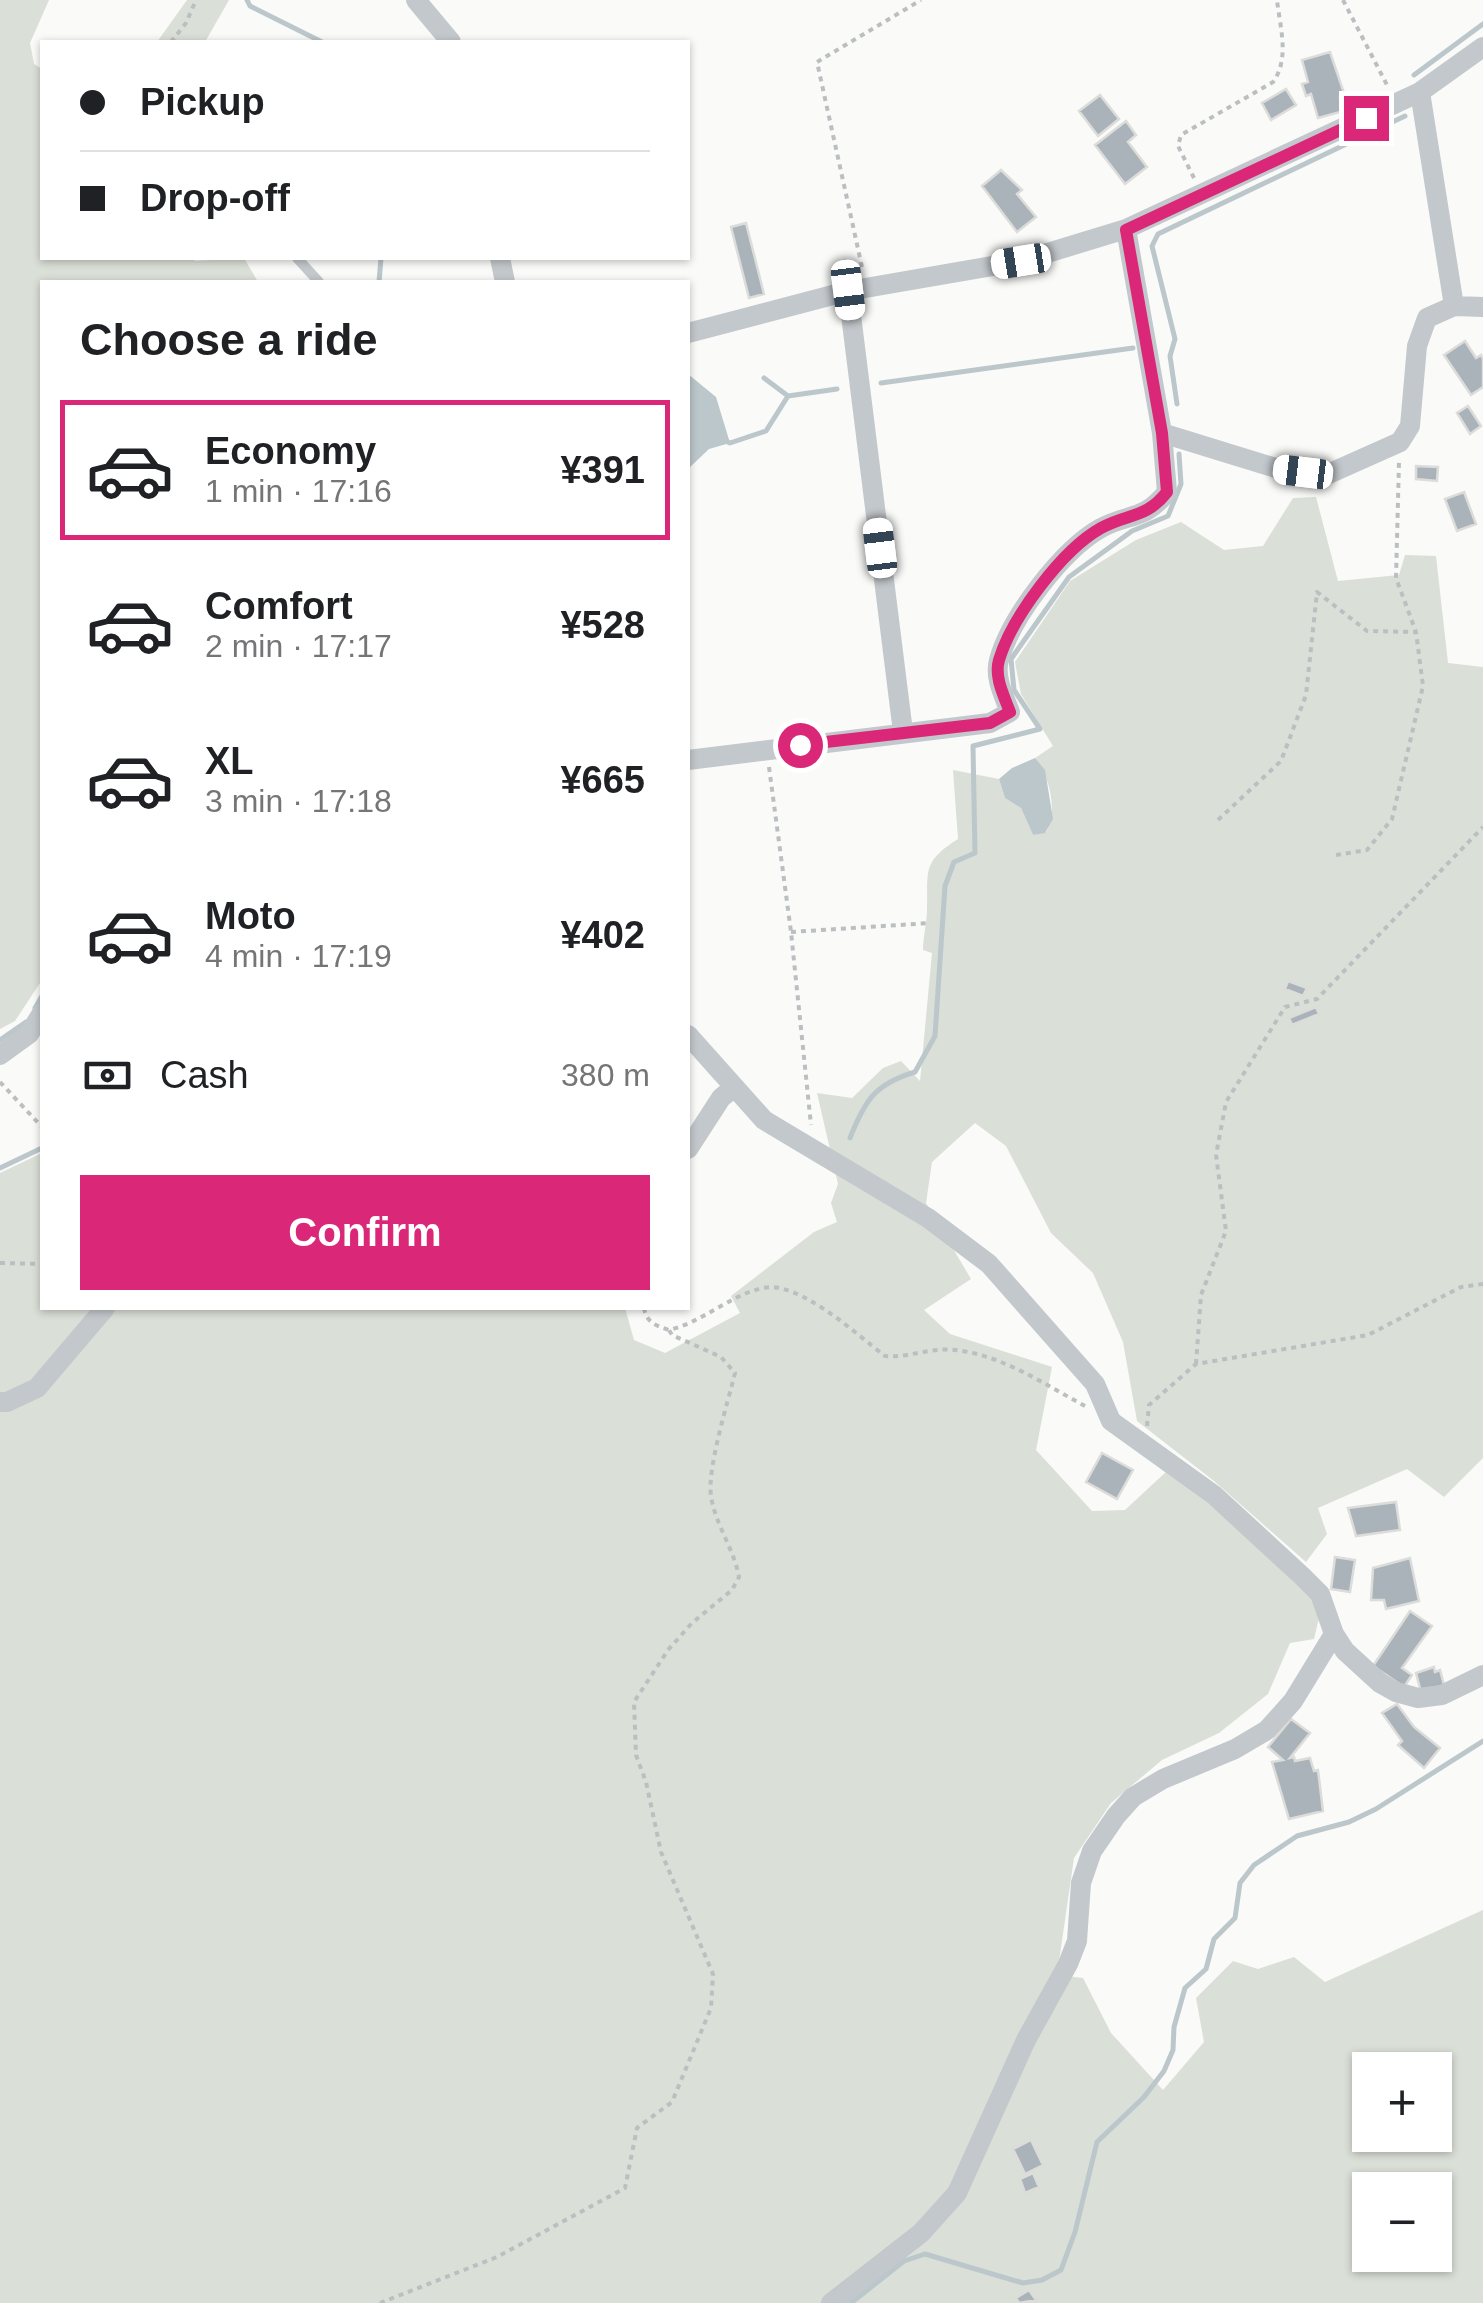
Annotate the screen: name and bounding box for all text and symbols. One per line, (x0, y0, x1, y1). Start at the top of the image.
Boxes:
text: Pickup (140, 81, 265, 123)
route end (1344, 96, 1389, 141)
text: Drop-off (140, 177, 290, 219)
car (989, 241, 1053, 281)
car (829, 258, 867, 322)
text: Choose a ride (80, 314, 378, 365)
icon: car (85, 425, 175, 515)
text: Economy (205, 430, 376, 472)
text: ¥391 (560, 449, 645, 491)
car (1271, 453, 1335, 491)
text: 1 min · 17:16 (205, 473, 392, 509)
car (861, 516, 899, 580)
icon: car (85, 580, 175, 670)
text: Comfort (205, 585, 353, 627)
text: ¥528 (560, 604, 645, 646)
text: 2 min · 17:17 (205, 628, 392, 664)
route start (778, 723, 823, 768)
icon: car (85, 735, 175, 825)
text: XL (205, 740, 254, 782)
text: ¥665 (560, 759, 645, 801)
text: 3 min · 17:18 (205, 783, 392, 819)
icon: car (85, 890, 175, 980)
text: Moto (205, 895, 296, 937)
text: ¥402 (560, 914, 645, 956)
text: 4 min · 17:19 (205, 938, 392, 974)
icon: cash (80, 1048, 135, 1103)
text: Cash (160, 1054, 249, 1096)
text: 380 m (561, 1057, 650, 1093)
button: Confirm (80, 1175, 650, 1290)
map controls (1352, 2052, 1452, 2272)
button: + (1352, 2052, 1452, 2152)
button: − (1352, 2172, 1452, 2272)

